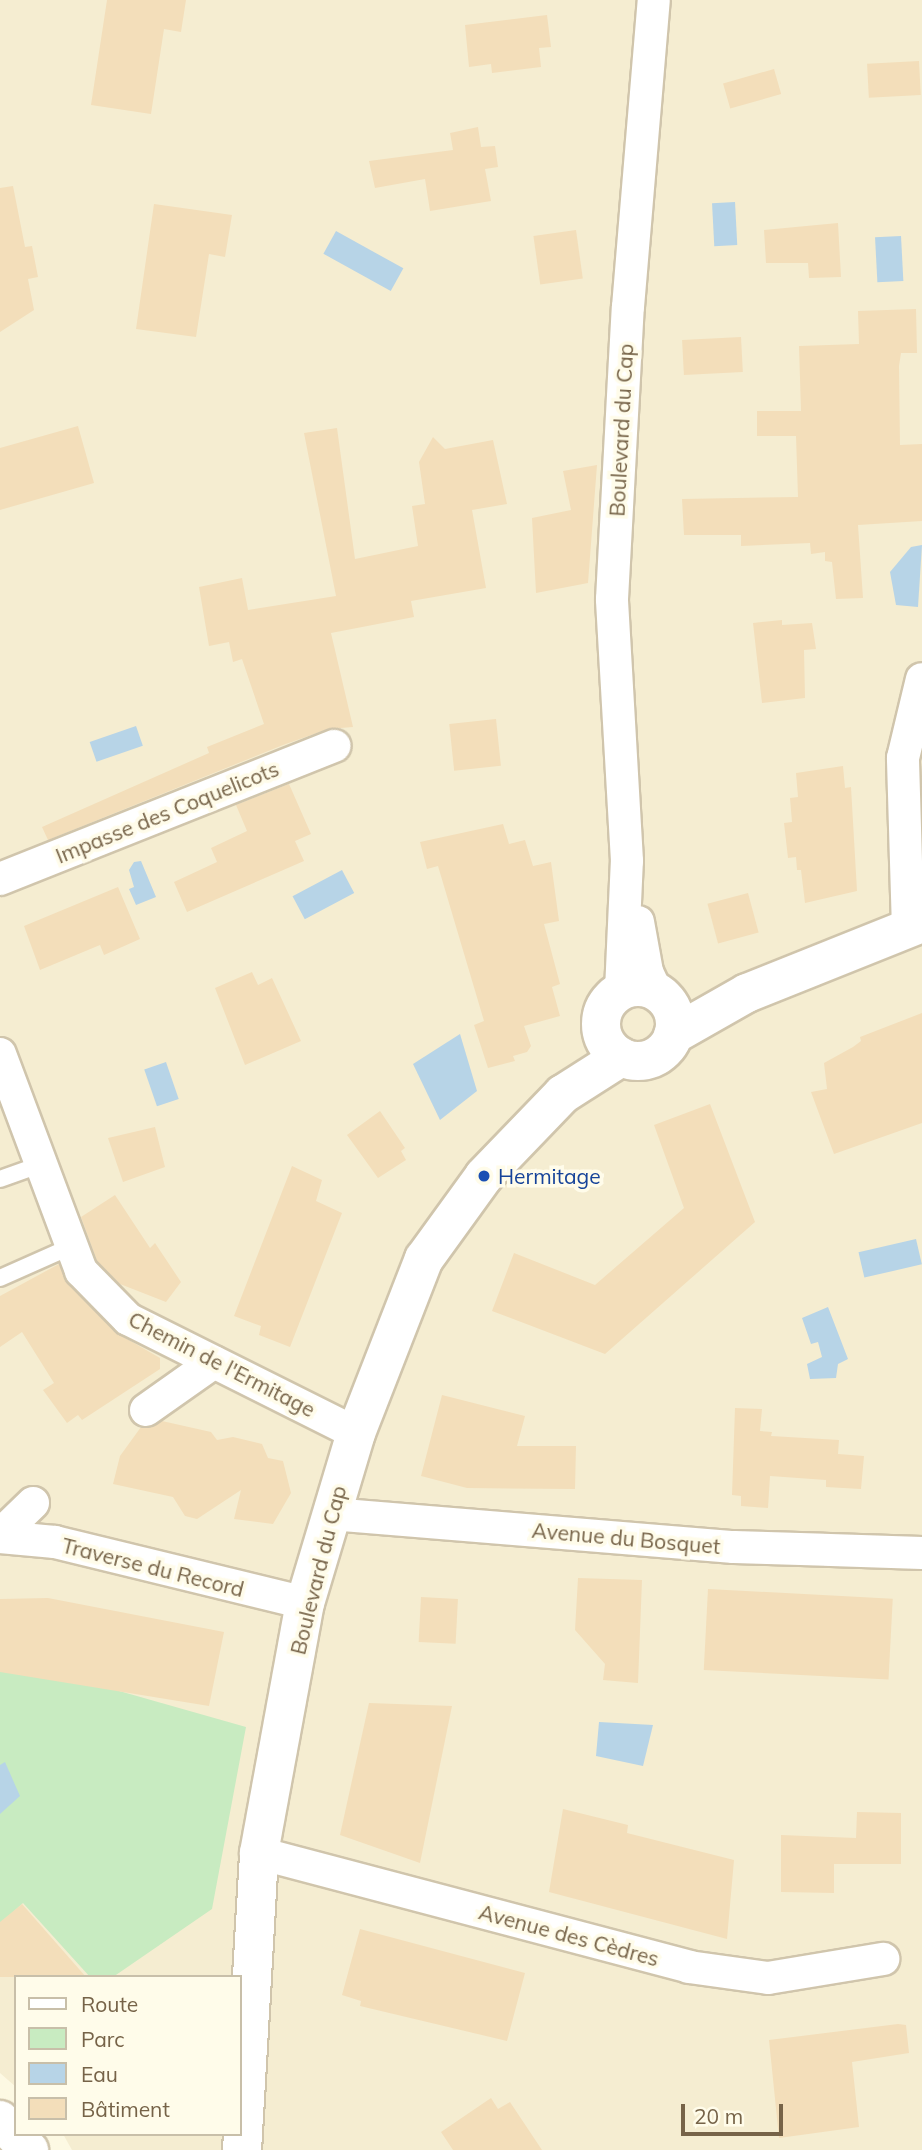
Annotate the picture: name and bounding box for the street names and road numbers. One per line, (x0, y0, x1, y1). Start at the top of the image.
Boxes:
street label: Boulevard du Cap (604, 343, 638, 517)
street label: Impasse des Coquelicots (52, 756, 282, 868)
street label: Chemin de l'Ermitage (125, 1306, 319, 1422)
street label: Boulevard du Cap (285, 1483, 351, 1657)
street label: Avenue du Bosquet (531, 1517, 721, 1559)
street label: Traverse du Record (59, 1532, 247, 1602)
street label: Avenue des Cèdres (476, 1899, 662, 1971)

